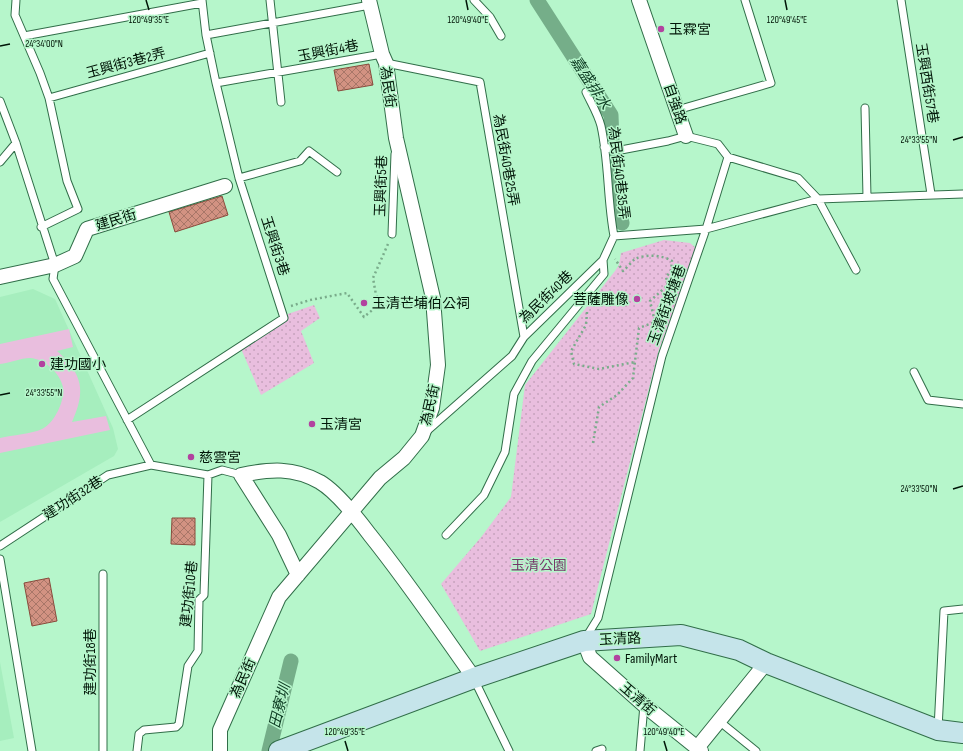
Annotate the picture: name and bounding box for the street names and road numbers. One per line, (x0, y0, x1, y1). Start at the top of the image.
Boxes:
street label: 玉興街4巷 (296, 37, 360, 65)
street label: 玉興西街57巷 (912, 42, 942, 124)
street label: 玉興街3巷2弄 (84, 44, 168, 82)
street label: 為民街 (377, 65, 399, 109)
street label: 自強路 (660, 81, 690, 127)
street label: 為民街40巷25弄 (490, 112, 522, 208)
street label: 為民街40巷35弄 (605, 126, 633, 220)
street label: 玉興街5巷 (371, 155, 391, 217)
street label: 建民街 (93, 206, 139, 234)
street label: 玉興街3巷 (257, 214, 293, 278)
street label: 玉清街坡塘巷 (645, 263, 689, 347)
street label: 為民街40巷 (516, 267, 576, 327)
street label: 為民街 (417, 383, 443, 427)
street label: 建功街32巷 (40, 472, 106, 524)
street label: 建功街10巷 (177, 560, 201, 628)
street label: 建功街18巷 (82, 628, 99, 696)
street label: 玉清路 (599, 629, 641, 649)
street label: 為民街 (227, 655, 259, 701)
street label: 玉清街 (617, 679, 659, 719)

